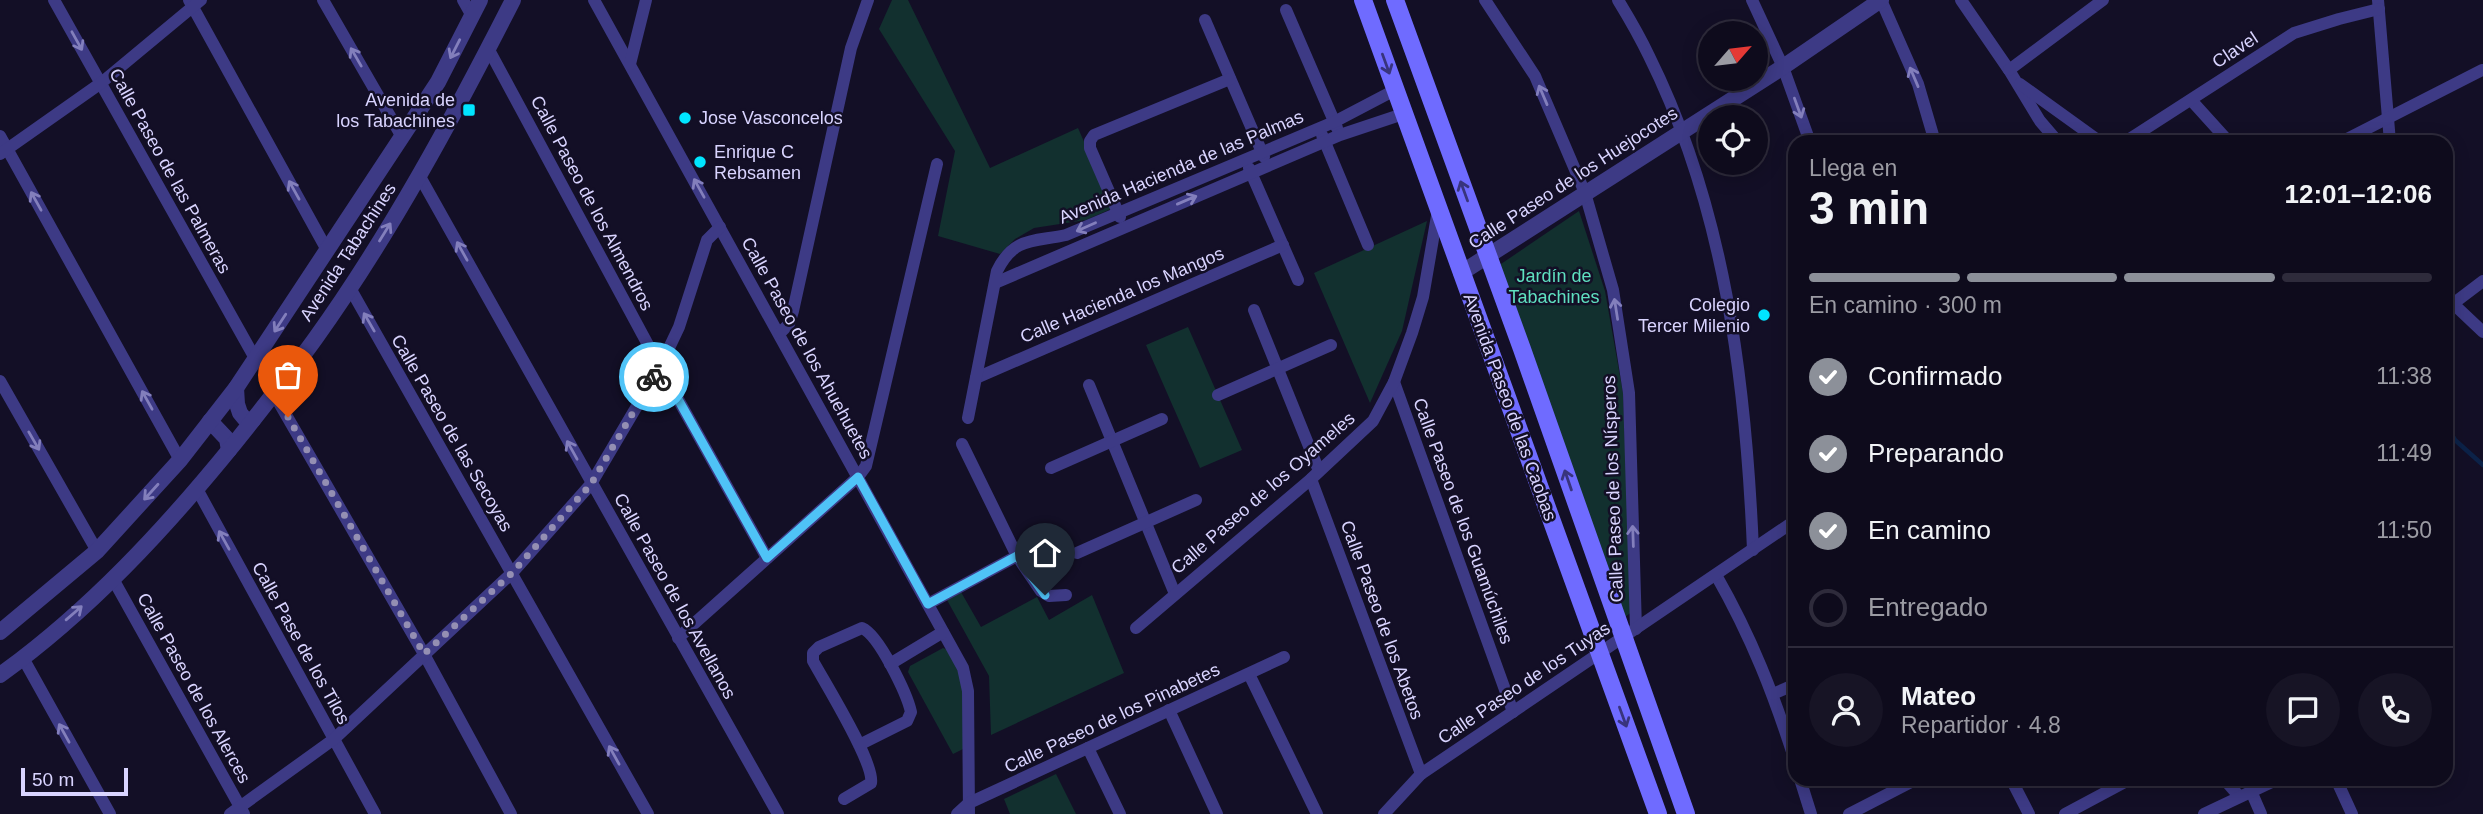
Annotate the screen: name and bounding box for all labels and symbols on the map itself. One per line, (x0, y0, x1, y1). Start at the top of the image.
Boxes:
north arrow (1698, 21, 1768, 91)
street label: Clavel (2209, 28, 2261, 72)
one-way arrow (70, 31, 84, 51)
one-way arrow (447, 38, 461, 59)
one-way arrow (349, 47, 363, 67)
one-way arrow (1381, 53, 1393, 75)
street label: Calle Paseo de las Palmeras (105, 65, 235, 277)
one-way arrow (1907, 66, 1920, 88)
one-way arrow (1536, 85, 1549, 106)
place label: Avenida de los Tabachines (336, 90, 455, 131)
street label: Calle Paseo de los Almendros (527, 92, 657, 314)
one-way arrow (1793, 96, 1805, 118)
marker: Avenida de los Tabachines (461, 102, 477, 118)
street label: Calle Paseo de los Huejocotes (1465, 103, 1681, 253)
street label: Avenida Hacienda de las Palmas (1056, 106, 1306, 228)
place label: Jose Vasconcelos (699, 108, 843, 128)
marker: Jose Vasconcelos (677, 110, 693, 126)
place label: Enrique C Rebsamen (714, 142, 801, 183)
marker: Enrique C Rebsamen (692, 154, 708, 170)
one-way arrow (692, 178, 705, 199)
street label: Avenida Tabachines (296, 179, 400, 325)
one-way arrow (287, 181, 301, 201)
one-way arrow (1457, 181, 1470, 203)
one-way arrow (29, 191, 43, 212)
one-way arrow (1176, 193, 1198, 206)
one-way arrow (1076, 221, 1097, 234)
one-way arrow (378, 222, 392, 242)
street label: Calle Paseo de los Ahuehuetes (738, 234, 876, 462)
one-way arrow (455, 242, 469, 262)
street label: Calle Hacienda los Mangos (1017, 243, 1227, 347)
park label: Jardín de Tabachines (1508, 266, 1600, 307)
street label: Avenida Paseo de las Caobas (1459, 290, 1561, 524)
place label: Colegio Tercer Milenio (1638, 295, 1750, 336)
one-way arrow (1609, 299, 1622, 321)
marker: Colegio Tercer Milenio (1756, 307, 1772, 323)
one-way arrow (272, 313, 286, 333)
one-way arrow (362, 313, 376, 333)
street label: Calle Paseo de las Secoyas (387, 331, 517, 535)
courier (619, 342, 689, 412)
pin (258, 345, 318, 417)
street label: Calle Paseo de los Nísperos (1599, 375, 1627, 603)
one-way arrow (140, 390, 153, 411)
street label: Calle Paseo de los Guamúchiles (1409, 395, 1517, 647)
street label: Calle Paseo de los Oyameles (1167, 408, 1359, 578)
one-way arrow (27, 430, 41, 450)
one-way arrow (565, 440, 579, 461)
one-way arrow (1561, 470, 1573, 492)
one-way arrow (142, 483, 159, 500)
street label: Calle Paseo de los Avellanos (610, 490, 740, 702)
street label: Calle Paseo de los Abetos (1337, 518, 1427, 722)
pin (1015, 523, 1075, 595)
one-way arrow (1627, 525, 1640, 548)
one-way arrow (217, 530, 231, 550)
street label: Calle Pase de los Tilos (248, 559, 354, 727)
street label: Calle Paseo de los Alerces (133, 590, 255, 786)
one-way arrow (65, 605, 82, 622)
street label: Calle Paseo de los Tuyas (1434, 618, 1614, 748)
street label: Calle Paseo de los Pinabetes (1001, 659, 1223, 777)
one-way arrow (1618, 705, 1630, 727)
one-way arrow (57, 723, 70, 744)
one-way arrow (607, 745, 621, 765)
scale bar (21, 765, 128, 797)

